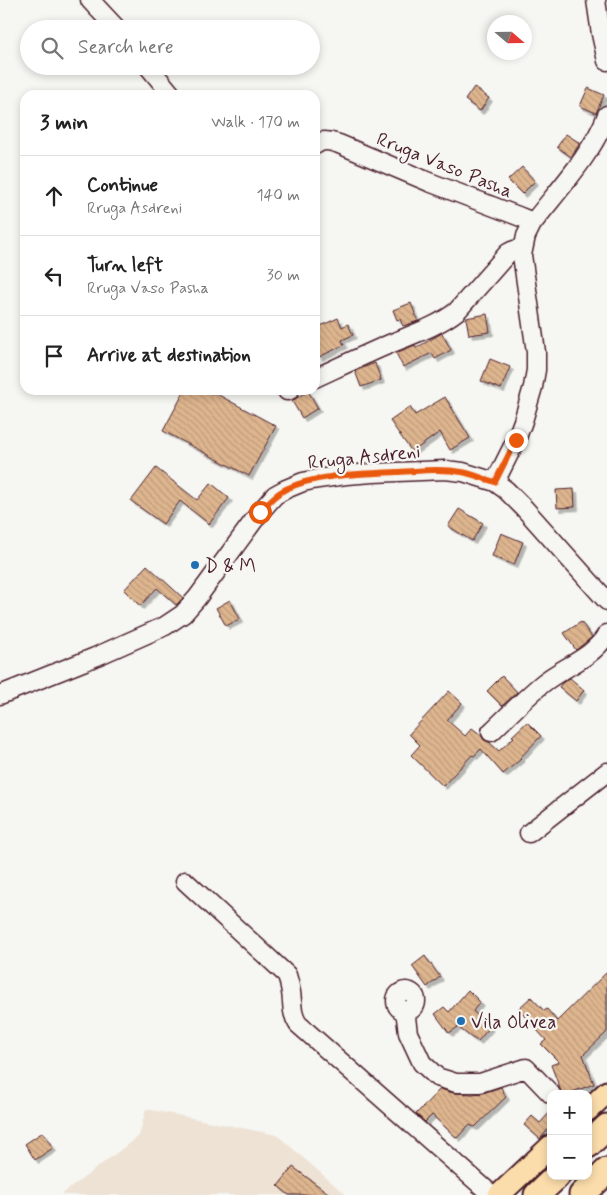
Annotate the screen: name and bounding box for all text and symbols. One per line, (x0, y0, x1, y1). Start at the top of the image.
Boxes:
north arrow (487, 15, 532, 60)
search box (20, 20, 320, 75)
icon: search (38, 34, 66, 62)
text: Search here (78, 35, 174, 60)
text: 3 min (40, 109, 88, 137)
text: Walk · 170 m (211, 112, 300, 133)
street label: Rruga Vaso Pasha (372, 127, 516, 206)
text: Continue (87, 173, 158, 198)
icon: ahead (40, 182, 68, 210)
text: 140 m (256, 185, 300, 206)
text: Rruga Asdreni (87, 198, 182, 219)
text: Turn left (87, 253, 163, 278)
icon: left (40, 262, 68, 290)
text: 30 m (267, 265, 300, 286)
text: Rruga Vaso Pasha (87, 278, 209, 299)
icon: arrive (40, 342, 68, 370)
text: Arrive at destination (87, 343, 251, 368)
route end (505, 429, 528, 452)
street label: Rruga Asdreni (307, 439, 422, 478)
route start (249, 501, 272, 524)
place label: D & M (205, 554, 256, 579)
marker: D & M (189, 559, 201, 571)
place label: Vila Olivea (471, 1010, 556, 1035)
marker: Vila Olivea (455, 1015, 467, 1027)
map controls (547, 1090, 592, 1180)
button: + (547, 1090, 592, 1135)
button: − (547, 1135, 592, 1180)

